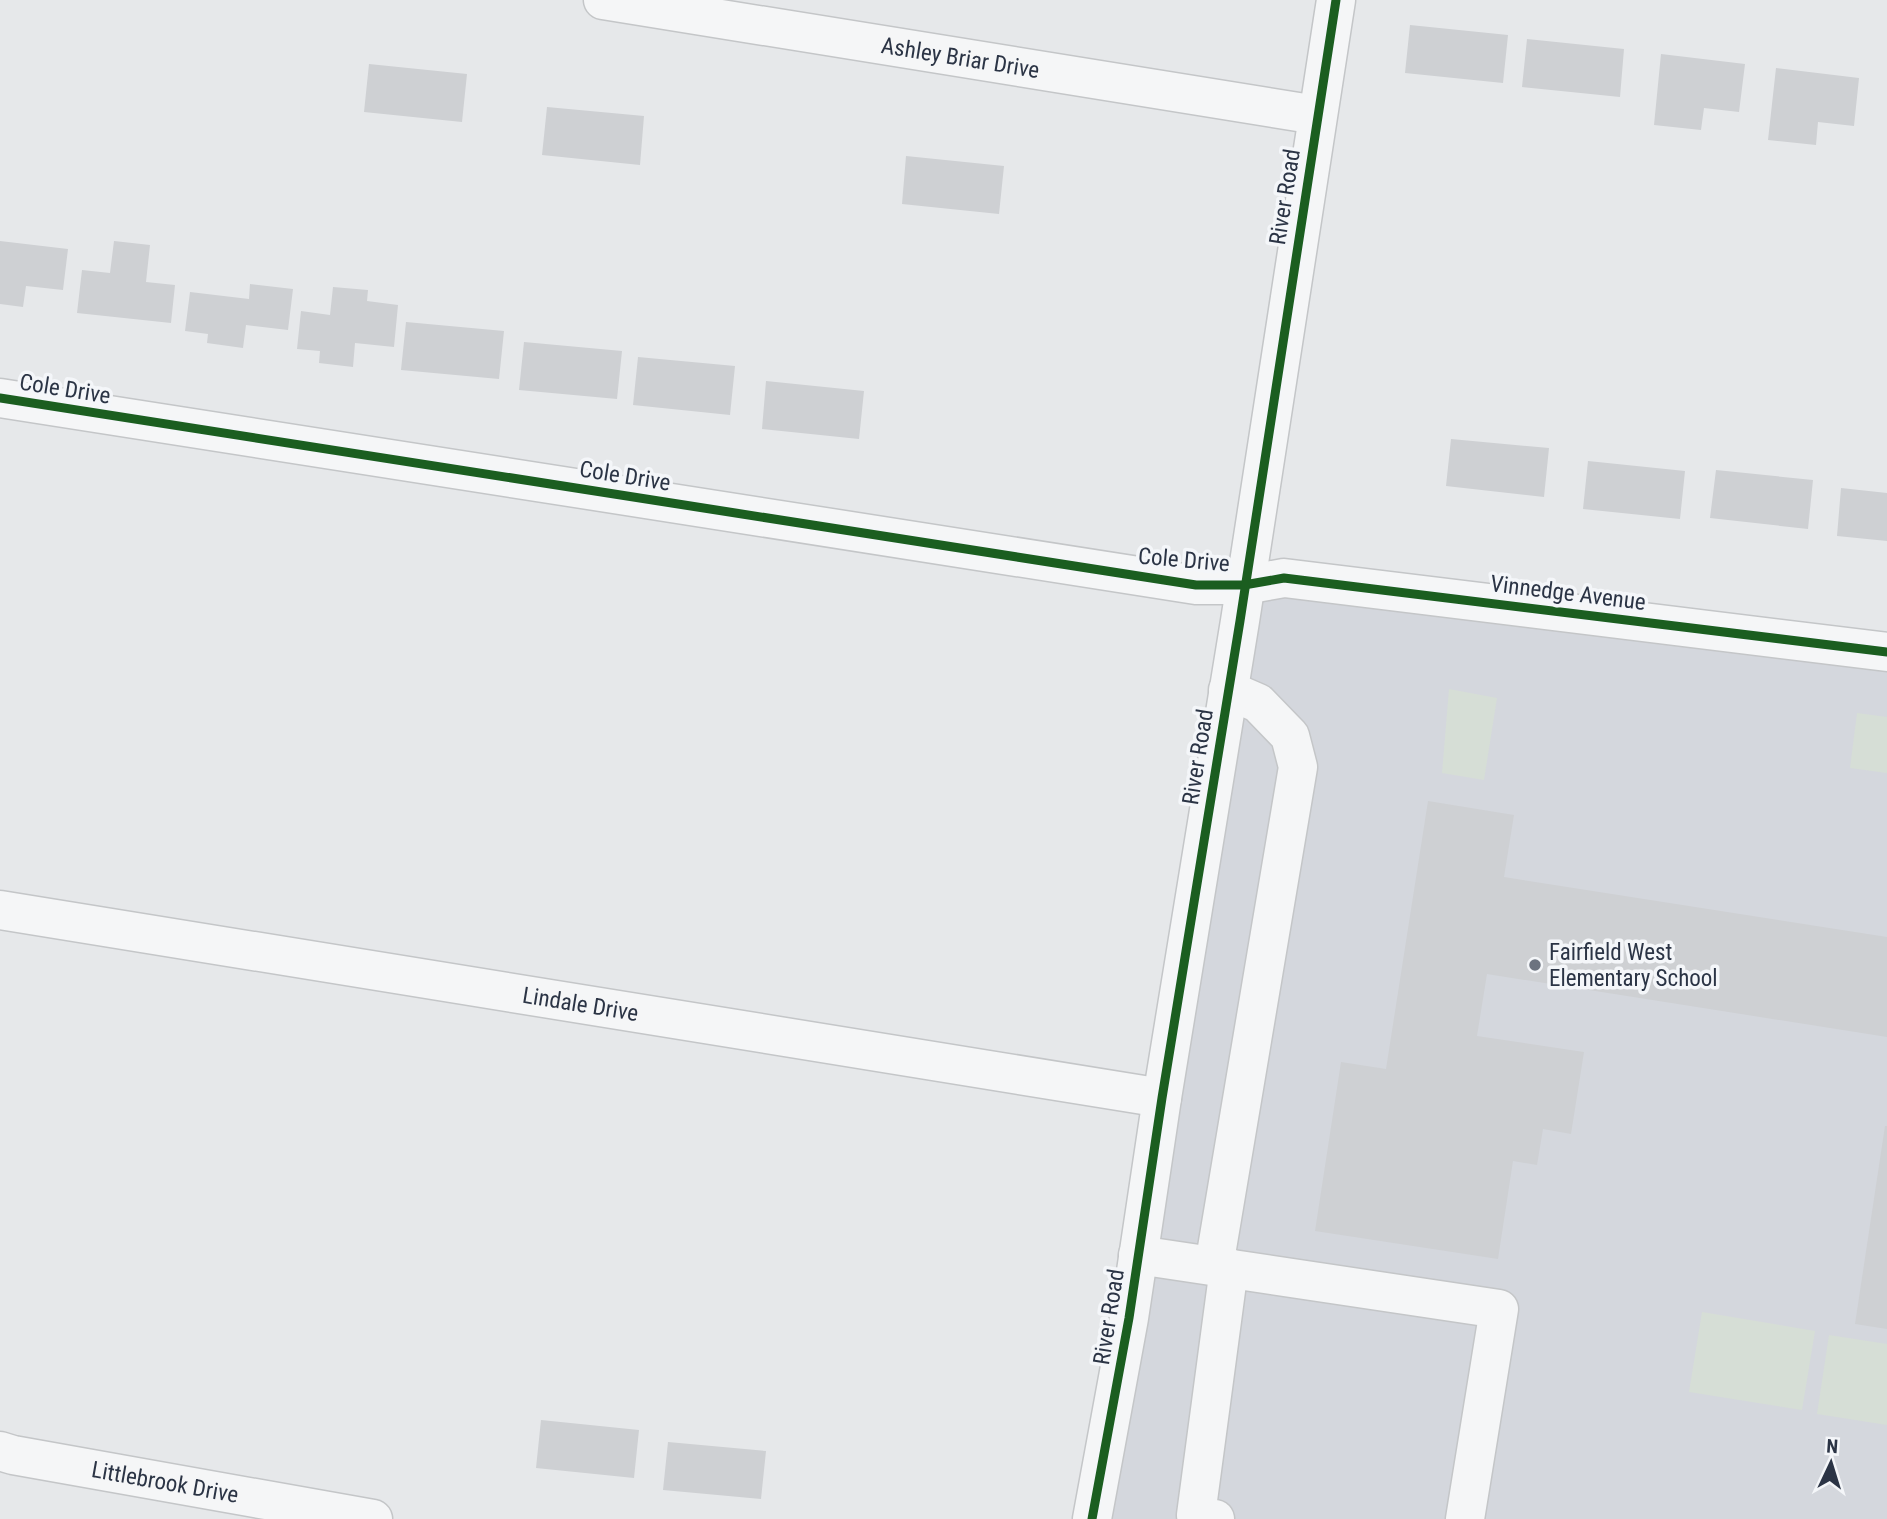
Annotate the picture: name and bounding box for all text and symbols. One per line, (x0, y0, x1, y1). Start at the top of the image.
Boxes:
street label: Ashley Briar Drive (879, 32, 1041, 84)
street label: River Road (1264, 147, 1306, 247)
street label: Cole Drive (18, 368, 112, 410)
street label: Cole Drive (578, 455, 672, 497)
street label: Cole Drive (1137, 543, 1231, 577)
street label: Vinnedge Avenue (1489, 570, 1647, 616)
street label: River Road (1177, 707, 1219, 807)
place label: Fairfield West Elementary School (1549, 939, 1718, 992)
marker: Fairfield West Elementary School (1527, 957, 1543, 973)
street label: Lindale Drive (521, 981, 640, 1027)
street label: River Road (1088, 1267, 1130, 1367)
north arrow (1796, 1428, 1866, 1498)
text: N (1826, 1435, 1839, 1458)
street label: Littlebrook Drive (89, 1456, 241, 1508)

